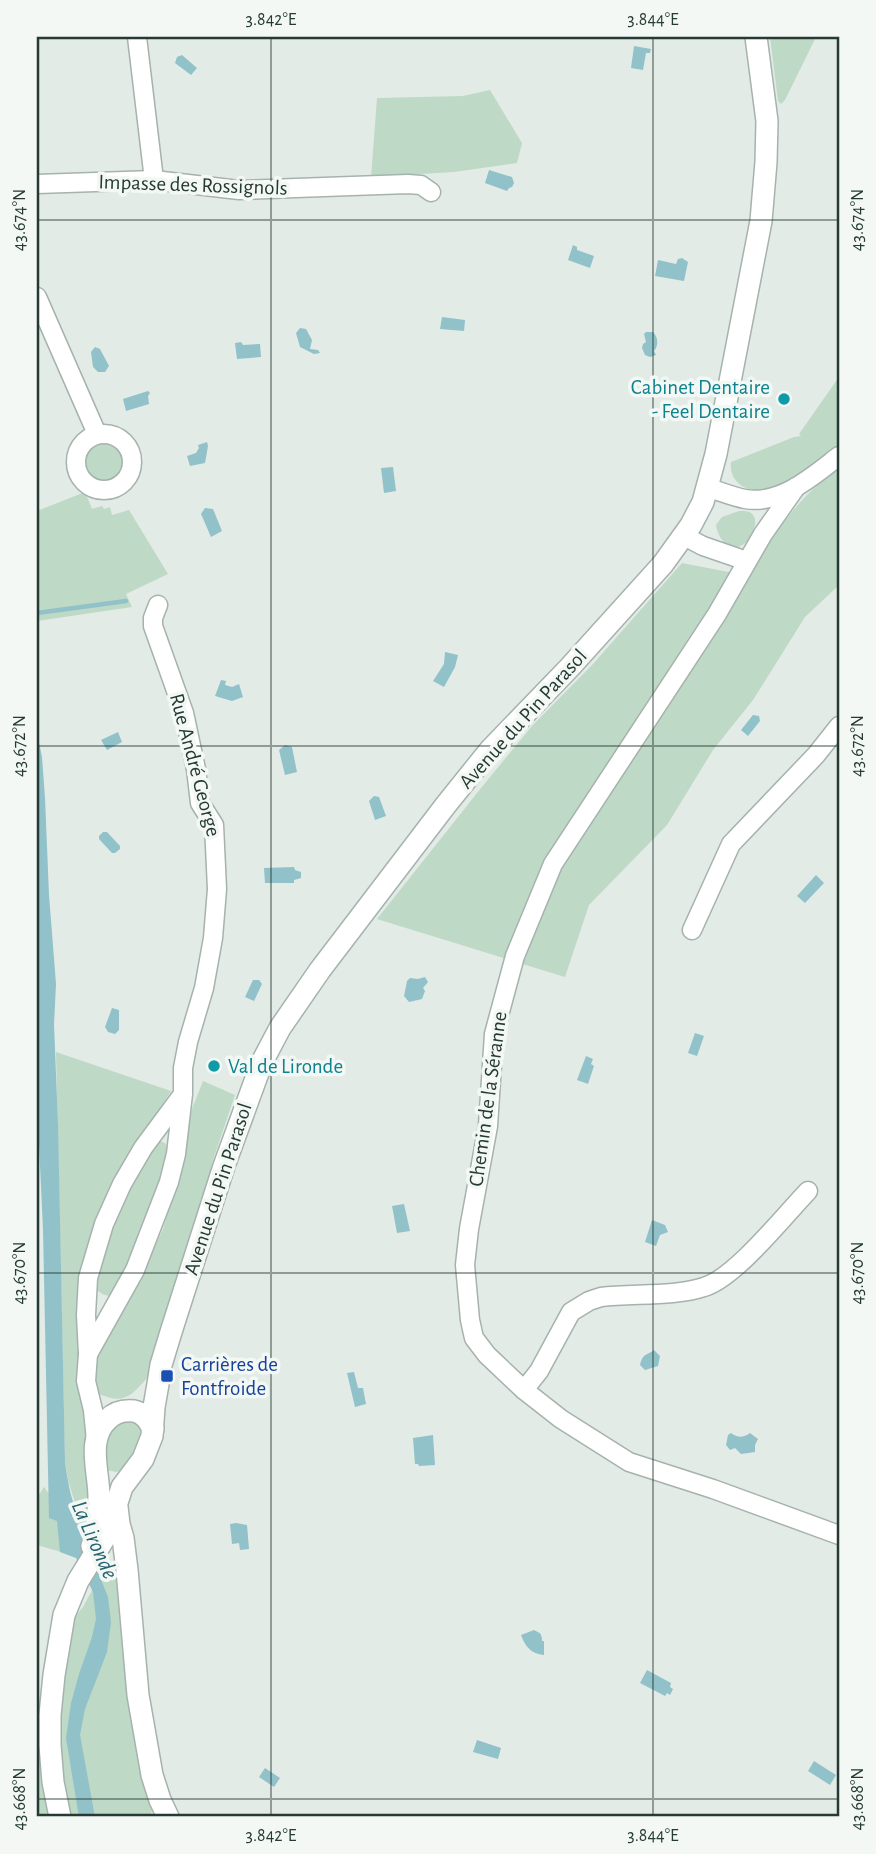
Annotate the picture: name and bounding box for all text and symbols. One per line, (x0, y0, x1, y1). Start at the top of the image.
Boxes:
text: 3.842°E (246, 11, 297, 29)
text: 3.844°E (627, 11, 679, 29)
street label: Impasse des Rossignols (98, 171, 288, 199)
text: 43.674°N (11, 189, 29, 251)
text: 43.674°N (849, 189, 867, 251)
place label: Cabinet Dentaire - Feel Dentaire (631, 377, 770, 422)
marker: Cabinet Dentaire - Feel Dentaire (776, 391, 792, 407)
street label: Avenue du Pin Parasol (455, 645, 591, 793)
street label: Rue André George (166, 691, 224, 839)
text: 43.672°N (11, 715, 29, 777)
text: 43.672°N (849, 715, 867, 777)
street label: Chemin de la Séranne (465, 1010, 511, 1188)
place label: Val de Lironde (228, 1056, 343, 1077)
marker: Val de Lironde (206, 1058, 222, 1074)
street label: Avenue du Pin Parasol (180, 1100, 256, 1278)
text: 43.670°N (11, 1241, 29, 1305)
text: 43.670°N (849, 1241, 867, 1305)
place label: Carrières de Fontfroide (181, 1354, 278, 1399)
marker: Carrières de Fontfroide (159, 1368, 175, 1384)
water label: La Lironde (67, 1497, 122, 1583)
text: 43.668°N (11, 1767, 29, 1831)
text: 43.668°N (849, 1767, 867, 1831)
text: 3.842°E (246, 1827, 297, 1845)
text: 3.844°E (627, 1827, 679, 1845)

